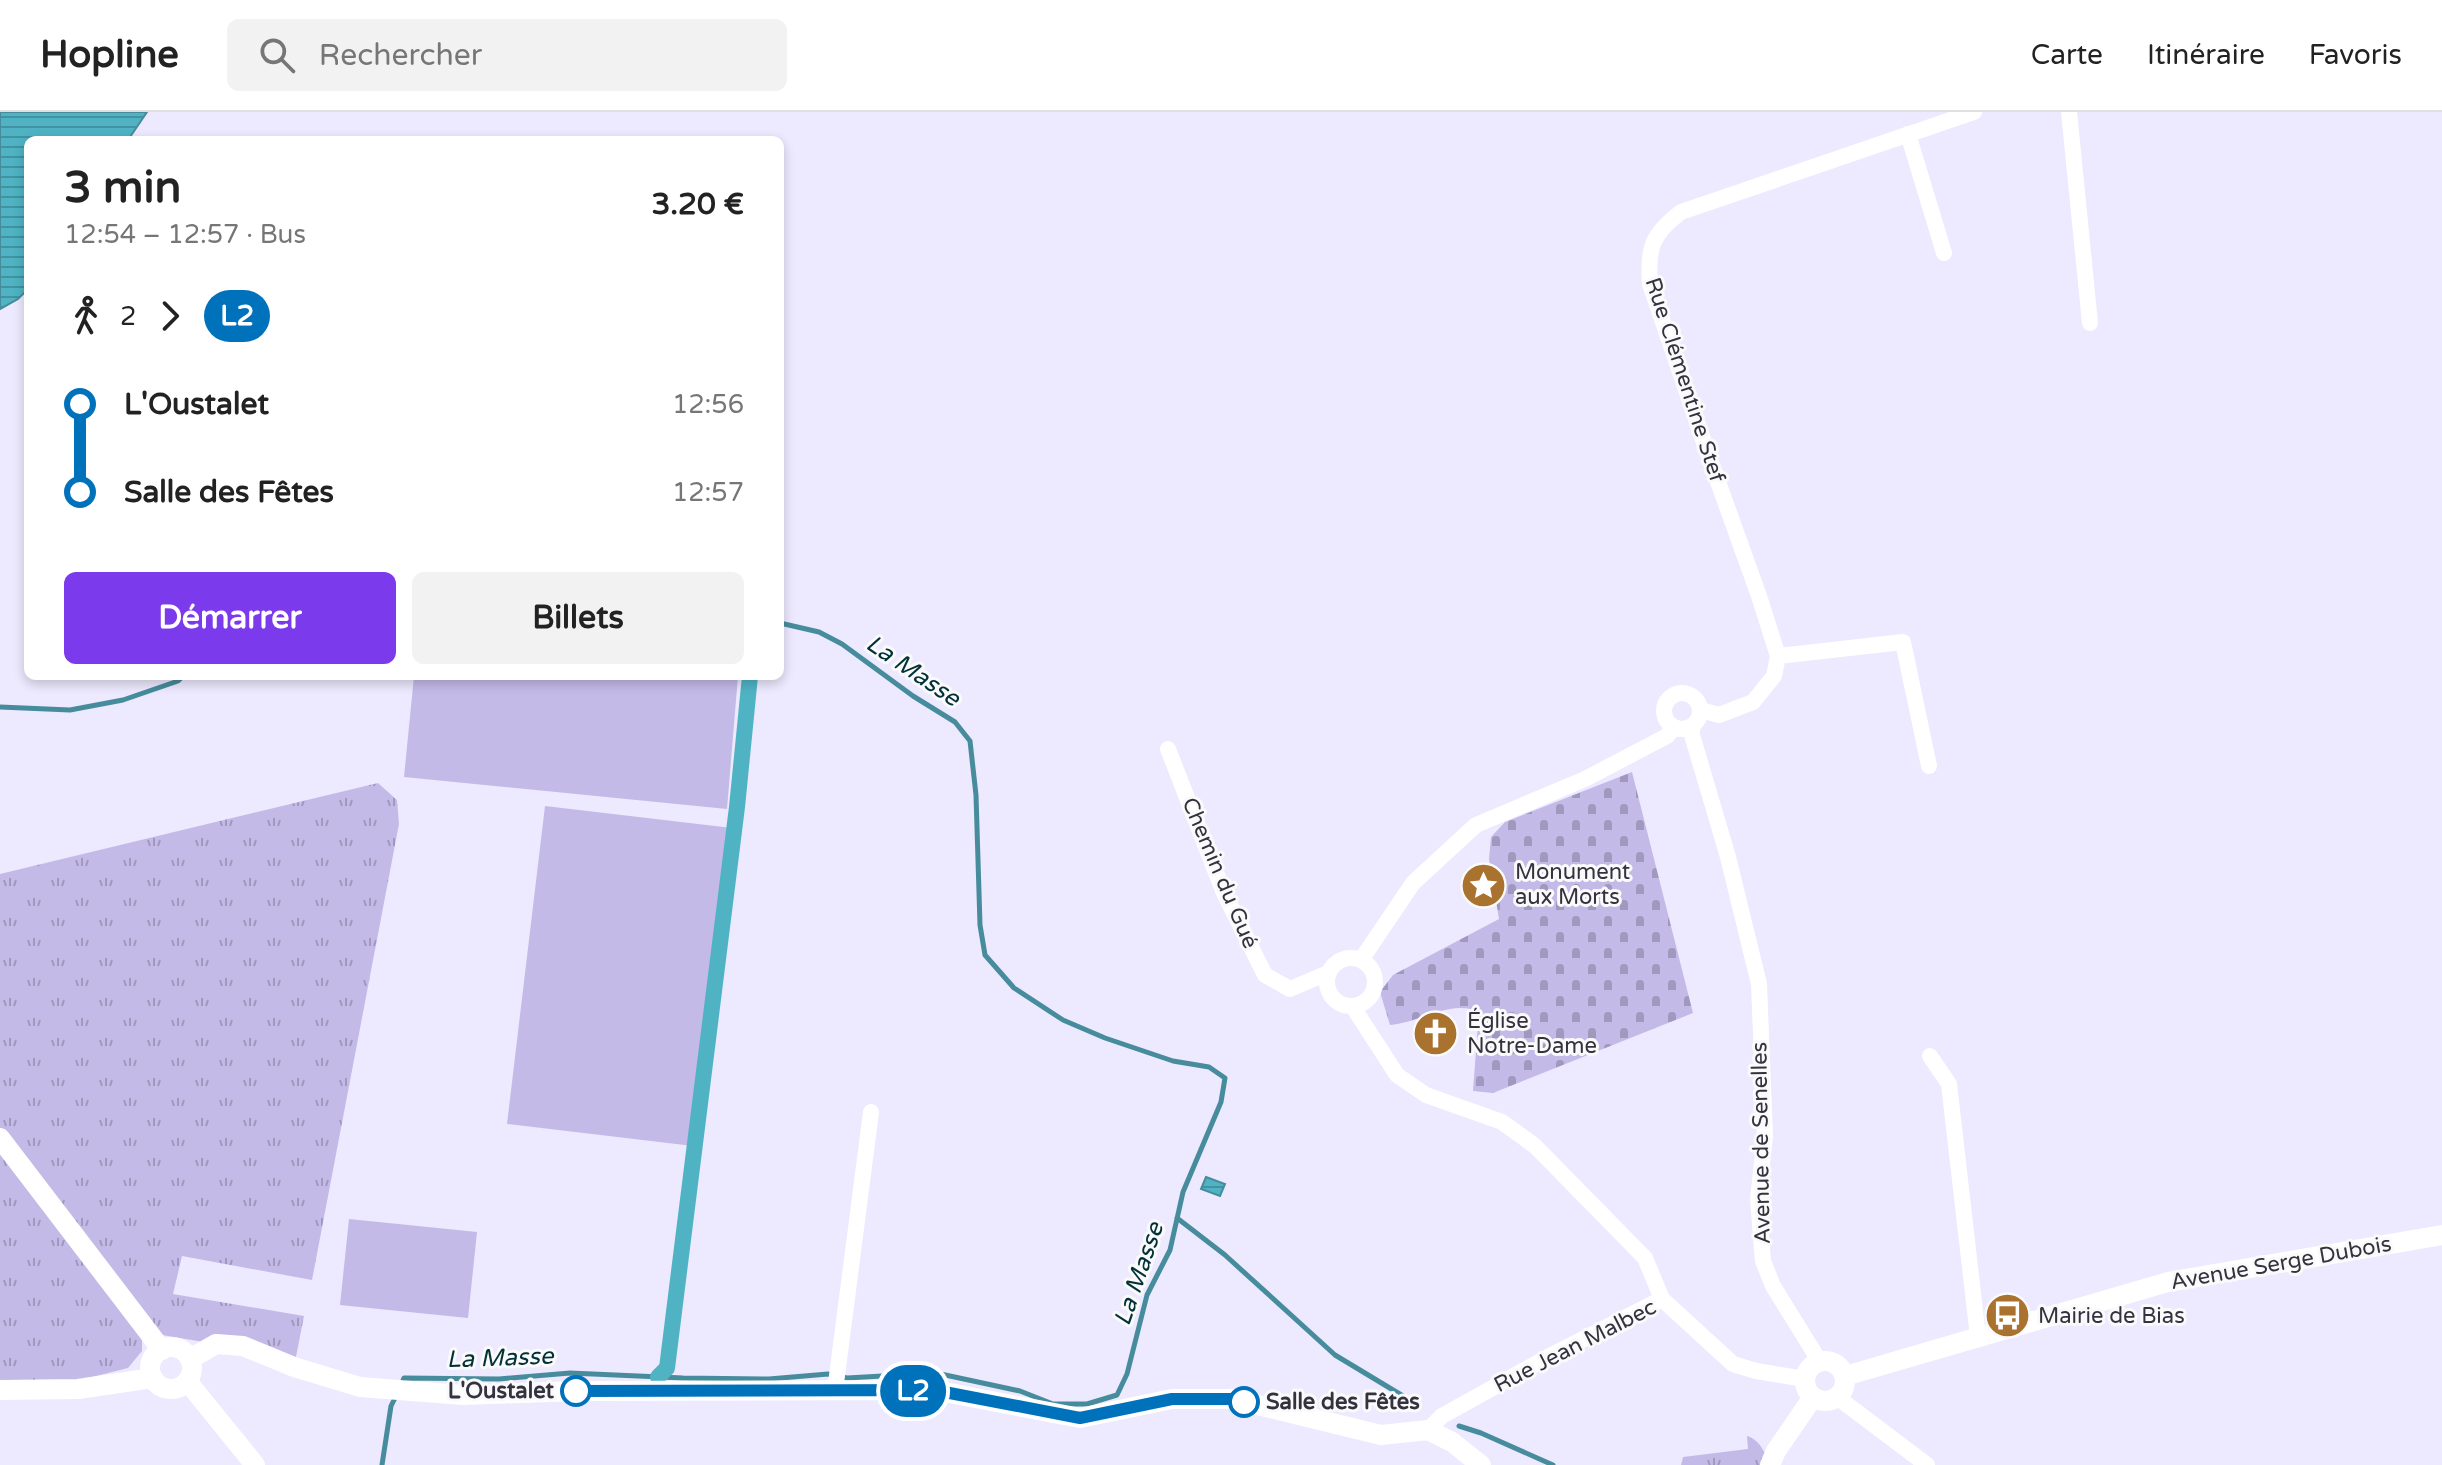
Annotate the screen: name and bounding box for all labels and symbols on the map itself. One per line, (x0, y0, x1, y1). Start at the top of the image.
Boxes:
street label: Rue Clémentine Stef (1640, 274, 1731, 486)
water label: La Masse (861, 629, 967, 714)
street label: Chemin du Gué (1176, 794, 1264, 952)
place label: Monument aux Morts (1515, 859, 1630, 910)
place icon: Monument aux Morts (1460, 861, 1508, 909)
place label: Église Notre-Dame (1467, 1007, 1597, 1059)
church icon: Église Notre-Dame (1412, 1010, 1460, 1058)
street label: Avenue de Senelles (1746, 1042, 1776, 1244)
water label: La Masse (1108, 1217, 1171, 1329)
street label: Avenue Serge Dubois (2169, 1231, 2393, 1295)
bus stop icon: Mairie de Bias (1983, 1292, 2031, 1340)
street label: Rue Jean Malbec (1490, 1294, 1660, 1398)
place label: Mairie de Bias (2038, 1303, 2185, 1329)
water label: La Masse (446, 1342, 555, 1374)
line badge: L2 (877, 1365, 949, 1417)
marker: L'Oustalet (561, 1376, 591, 1406)
place label: L'Oustalet (448, 1378, 555, 1404)
marker: Salle des Fêtes (1229, 1387, 1259, 1417)
place label: Salle des Fêtes (1266, 1389, 1420, 1415)

